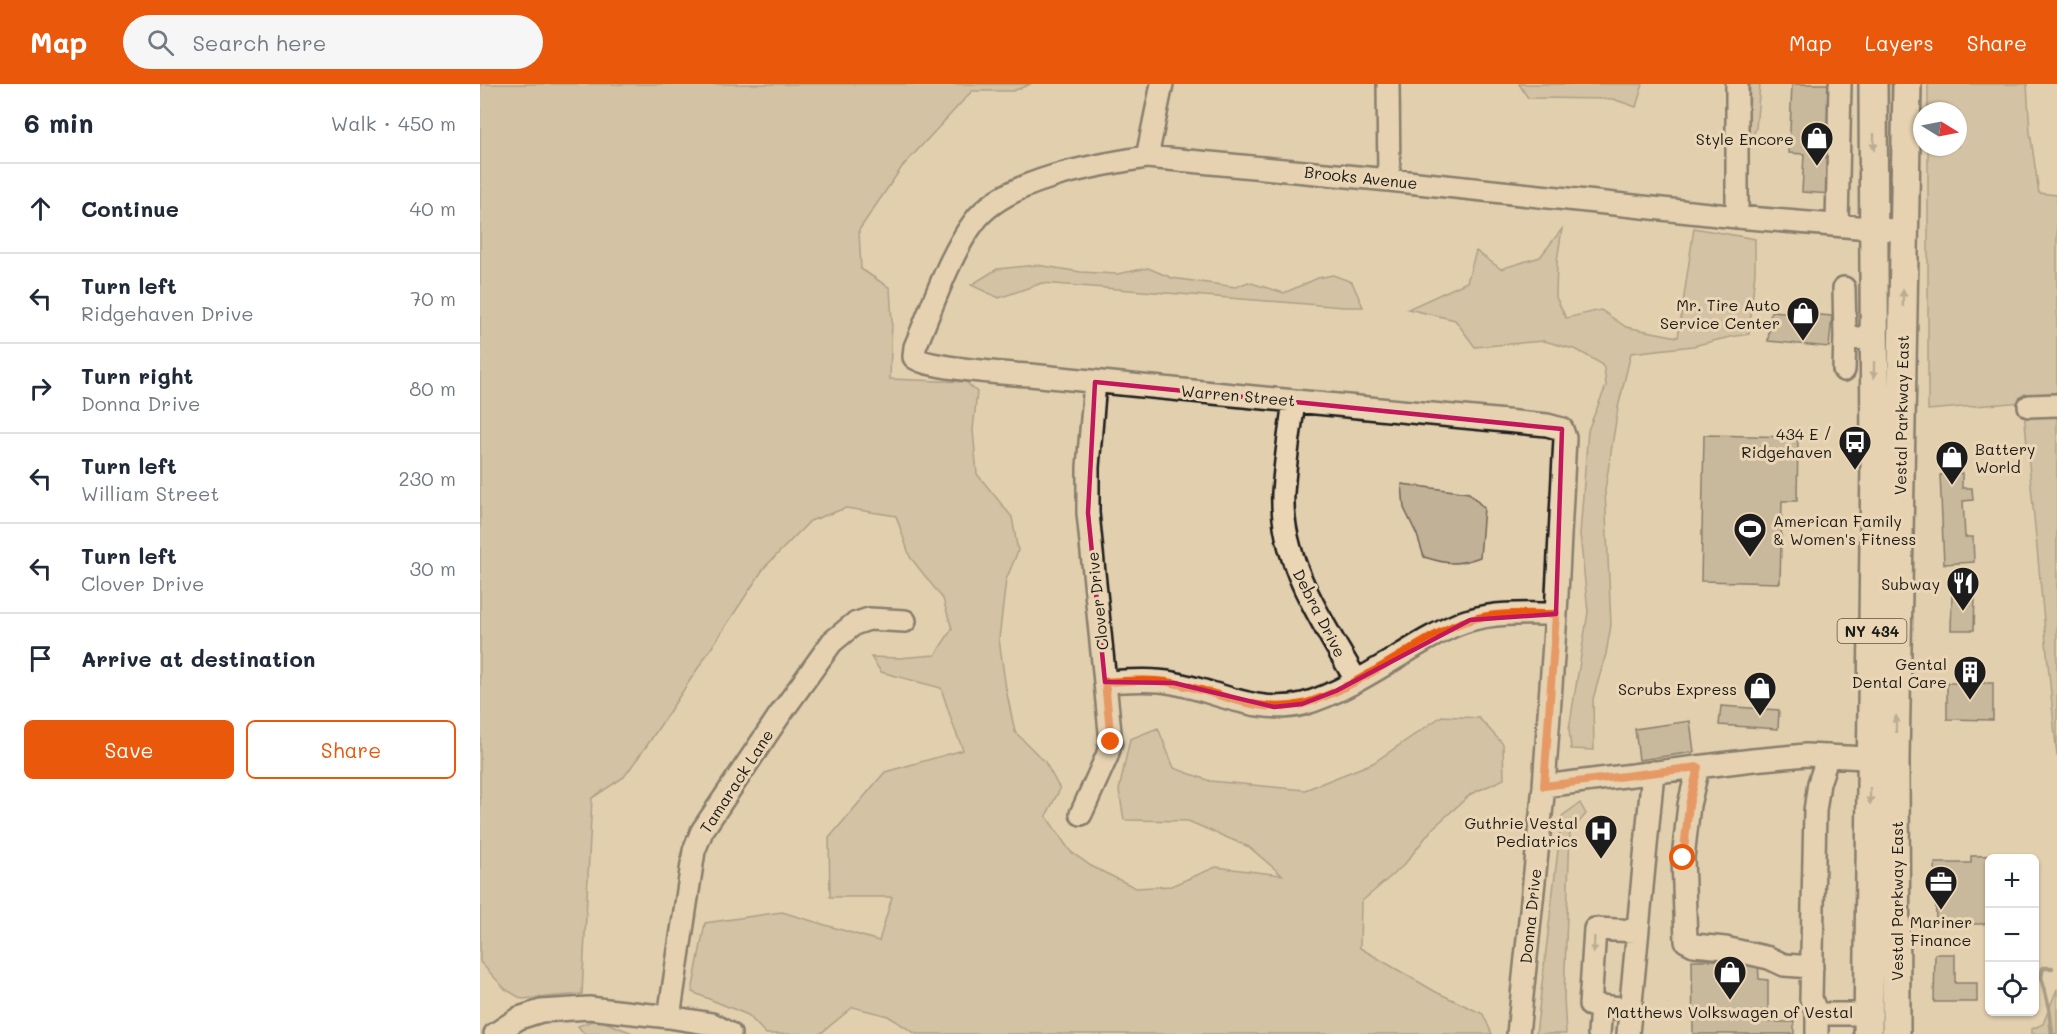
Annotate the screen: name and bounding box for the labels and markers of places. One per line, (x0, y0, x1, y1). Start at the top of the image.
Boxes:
shop icon: Style Encore (1799, 120, 1835, 167)
place label: Style Encore (1696, 128, 1794, 149)
place label: Mr. Tire Auto Service Center (1660, 294, 1780, 333)
shop icon: Mr. Tire Auto Service Center (1785, 295, 1821, 342)
place label: 434 E / Ridgehaven (1741, 423, 1832, 462)
bus stop icon: 434 E / Ridgehaven (1837, 424, 1873, 471)
place label: Battery World (1975, 438, 2035, 477)
shop icon: Battery World (1934, 439, 1970, 486)
place label: American Family & Women's Fitness (1773, 510, 1916, 549)
sports icon: American Family & Women's Fitness (1732, 511, 1768, 558)
restaurant icon: Subway (1945, 565, 1981, 612)
place label: Subway (1881, 573, 1940, 594)
place label: Gental Dental Care (1852, 653, 1947, 692)
building icon: Gental Dental Care (1952, 654, 1988, 701)
shop icon: Scrubs Express (1742, 670, 1778, 717)
place label: Scrubs Express (1618, 678, 1737, 699)
place label: Guthrie Vestal Pediatrics (1464, 812, 1578, 851)
hospital icon: Guthrie Vestal Pediatrics (1583, 813, 1619, 860)
office icon: Mariner Finance (1923, 864, 1959, 911)
place label: Mariner Finance (1910, 911, 1972, 950)
shop icon: Matthews Volkswagen of Vestal (1712, 954, 1748, 1001)
place label: Matthews Volkswagen of Vestal (1607, 1001, 1853, 1022)

